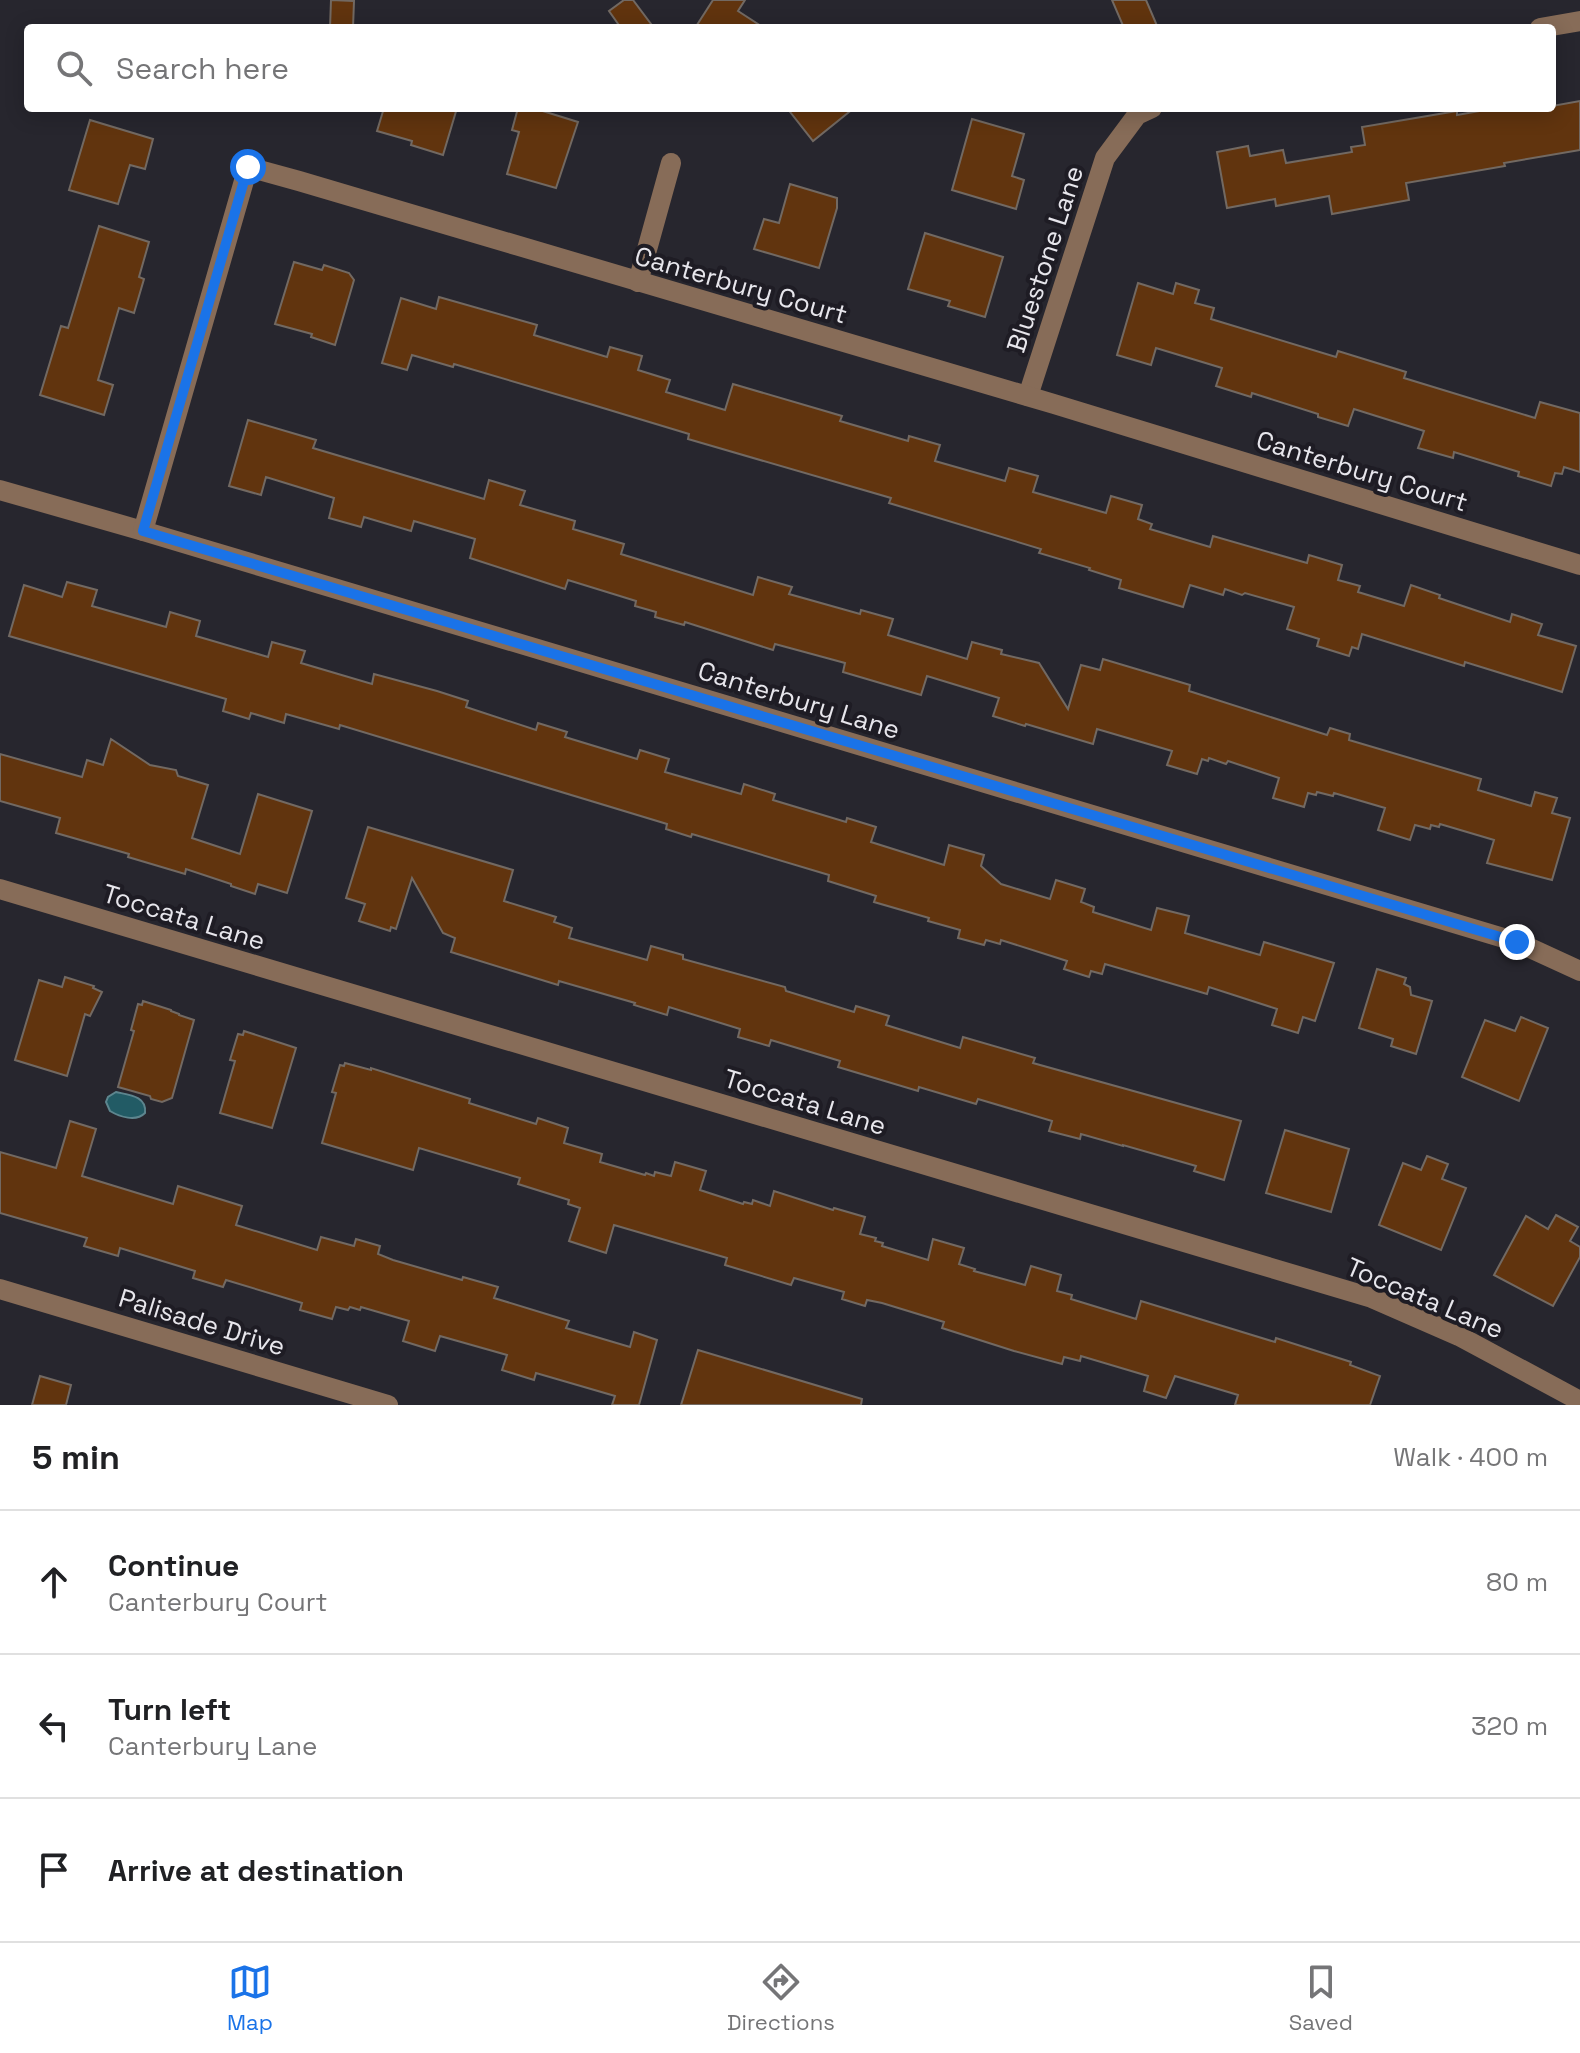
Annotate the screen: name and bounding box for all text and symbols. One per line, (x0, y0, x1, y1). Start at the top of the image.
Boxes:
search box (24, 24, 1556, 112)
icon: search (52, 46, 96, 90)
text: Search here (116, 49, 289, 88)
route start (230, 149, 266, 185)
street label: Bluestone Lane (999, 161, 1091, 357)
street label: Canterbury Court (631, 238, 851, 332)
street label: Canterbury Court (1252, 423, 1472, 519)
street label: Canterbury Lane (694, 653, 904, 747)
street label: Toccata Lane (99, 876, 269, 958)
route end (1499, 924, 1535, 960)
street label: Toccata Lane (720, 1061, 890, 1143)
street label: Toccata Lane (1341, 1250, 1509, 1346)
street label: Palisade Drive (115, 1281, 289, 1363)
text: 5 min (32, 1436, 120, 1479)
text: Walk · 400 m (1393, 1440, 1548, 1474)
text: Continue (108, 1546, 239, 1585)
icon: ahead (32, 1560, 76, 1604)
text: 80 m (1486, 1565, 1548, 1599)
text: Canterbury Court (108, 1585, 327, 1619)
text: Turn left (108, 1690, 231, 1729)
icon: left (32, 1704, 76, 1748)
text: 320 m (1471, 1709, 1548, 1743)
text: Canterbury Lane (108, 1729, 317, 1763)
icon: arrive (32, 1848, 76, 1892)
text: Arrive at destination (108, 1851, 404, 1890)
tab: Map (227, 1960, 273, 2036)
tab: Directions (727, 1960, 835, 2036)
tab: Saved (1289, 1960, 1353, 2036)

